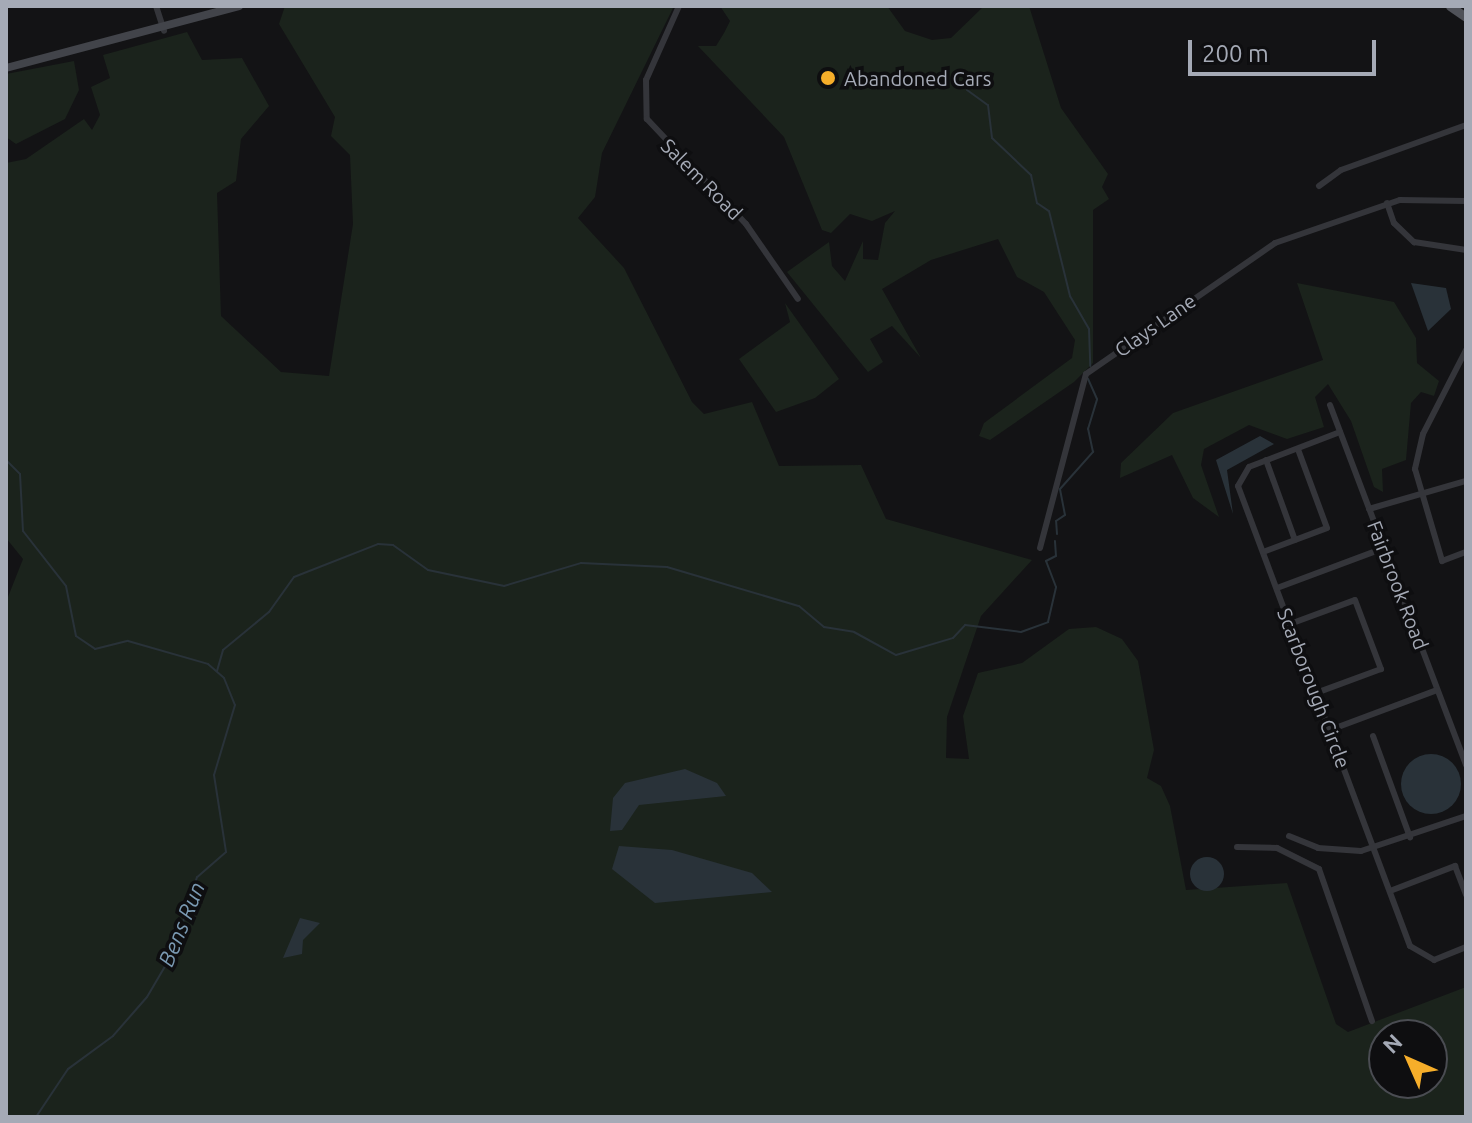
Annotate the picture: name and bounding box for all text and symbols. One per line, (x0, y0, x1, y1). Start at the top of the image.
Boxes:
scale bar (1192, 24, 1380, 74)
text: 200 m (1202, 40, 1269, 67)
place label: Abandoned Cars (844, 66, 991, 90)
marker: Abandoned Cars (819, 69, 837, 87)
street label: Salem Road (656, 133, 748, 225)
street label: Clays Lane (1110, 288, 1200, 362)
street label: Fairbrook Road (1362, 517, 1434, 653)
street label: Scarborough Circle (1272, 605, 1356, 771)
water label: Bens Run (152, 878, 210, 970)
north arrow (1368, 1019, 1448, 1099)
text: N (1377, 1028, 1407, 1058)

